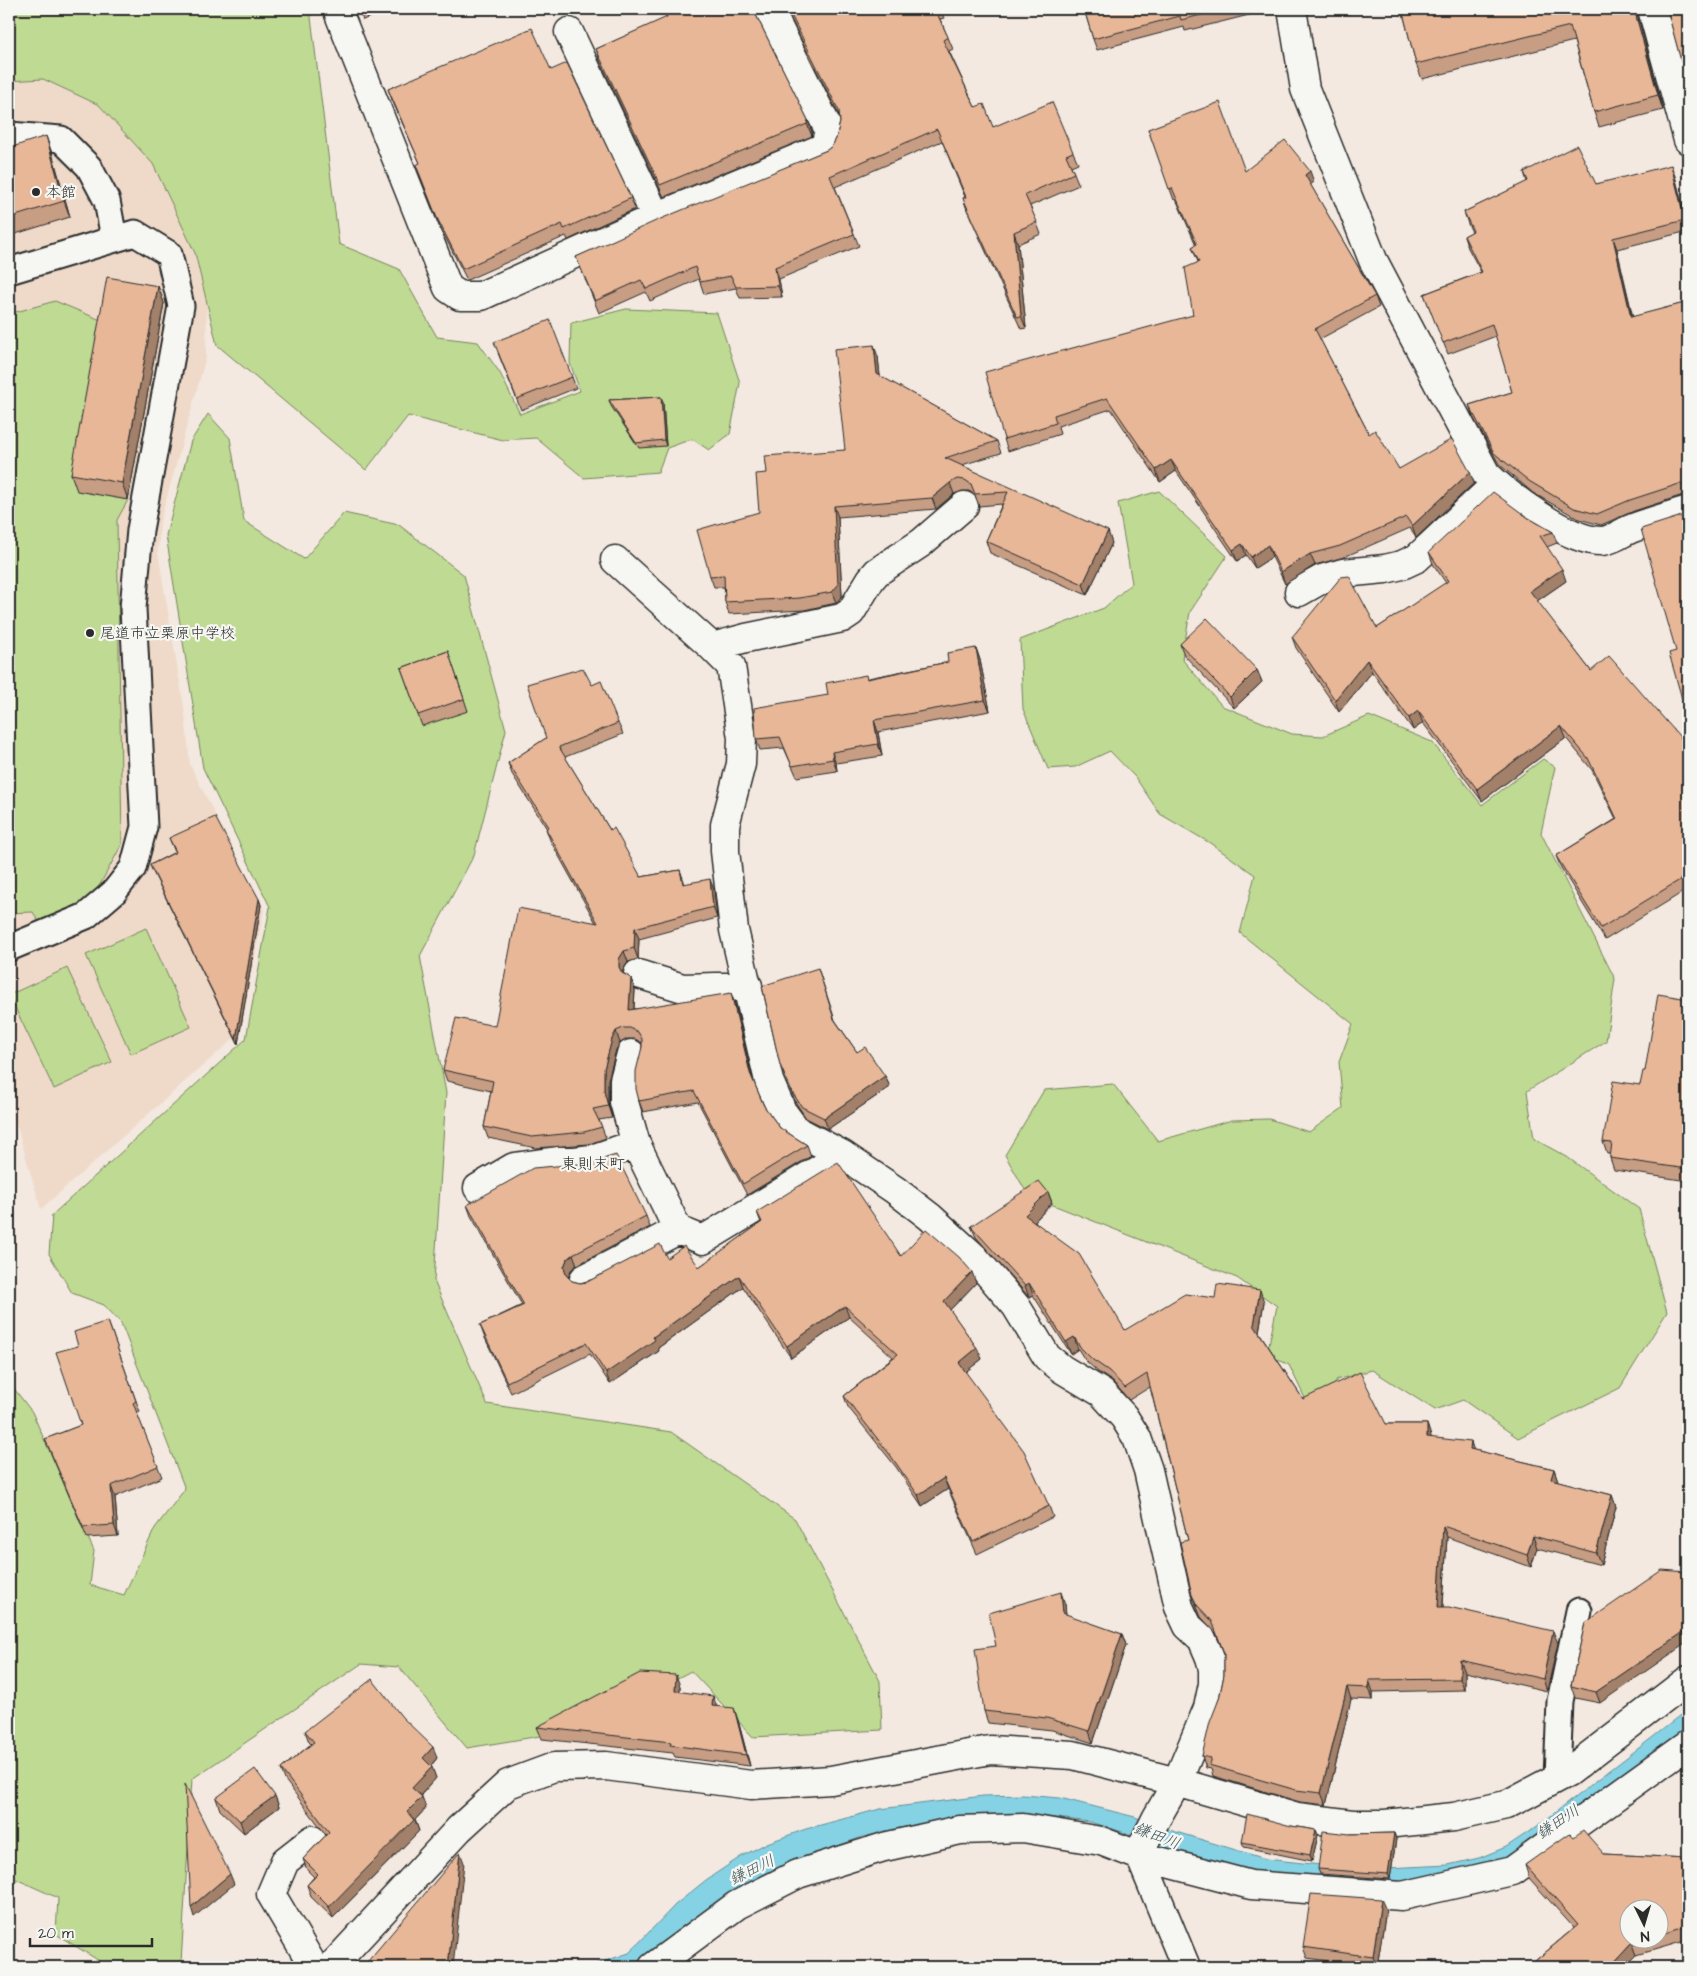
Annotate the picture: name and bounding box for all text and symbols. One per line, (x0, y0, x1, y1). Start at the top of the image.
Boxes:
place label: 本館 (46, 182, 76, 203)
marker: 本館 (30, 186, 42, 198)
place label: 尾道市立栗原中学校 (100, 623, 235, 644)
marker: 尾道市立栗原中学校 (84, 627, 96, 639)
district label: 東則末町 (561, 1153, 625, 1175)
water label: 鎌田川 (1532, 1799, 1584, 1845)
water label: 鎌田川 (1131, 1817, 1183, 1855)
water label: 鎌田川 (726, 1850, 778, 1890)
north arrow (1620, 1898, 1670, 1948)
scale bar (30, 1916, 152, 1948)
text: 20 m (38, 1923, 74, 1944)
text: N (1640, 1926, 1650, 1946)

